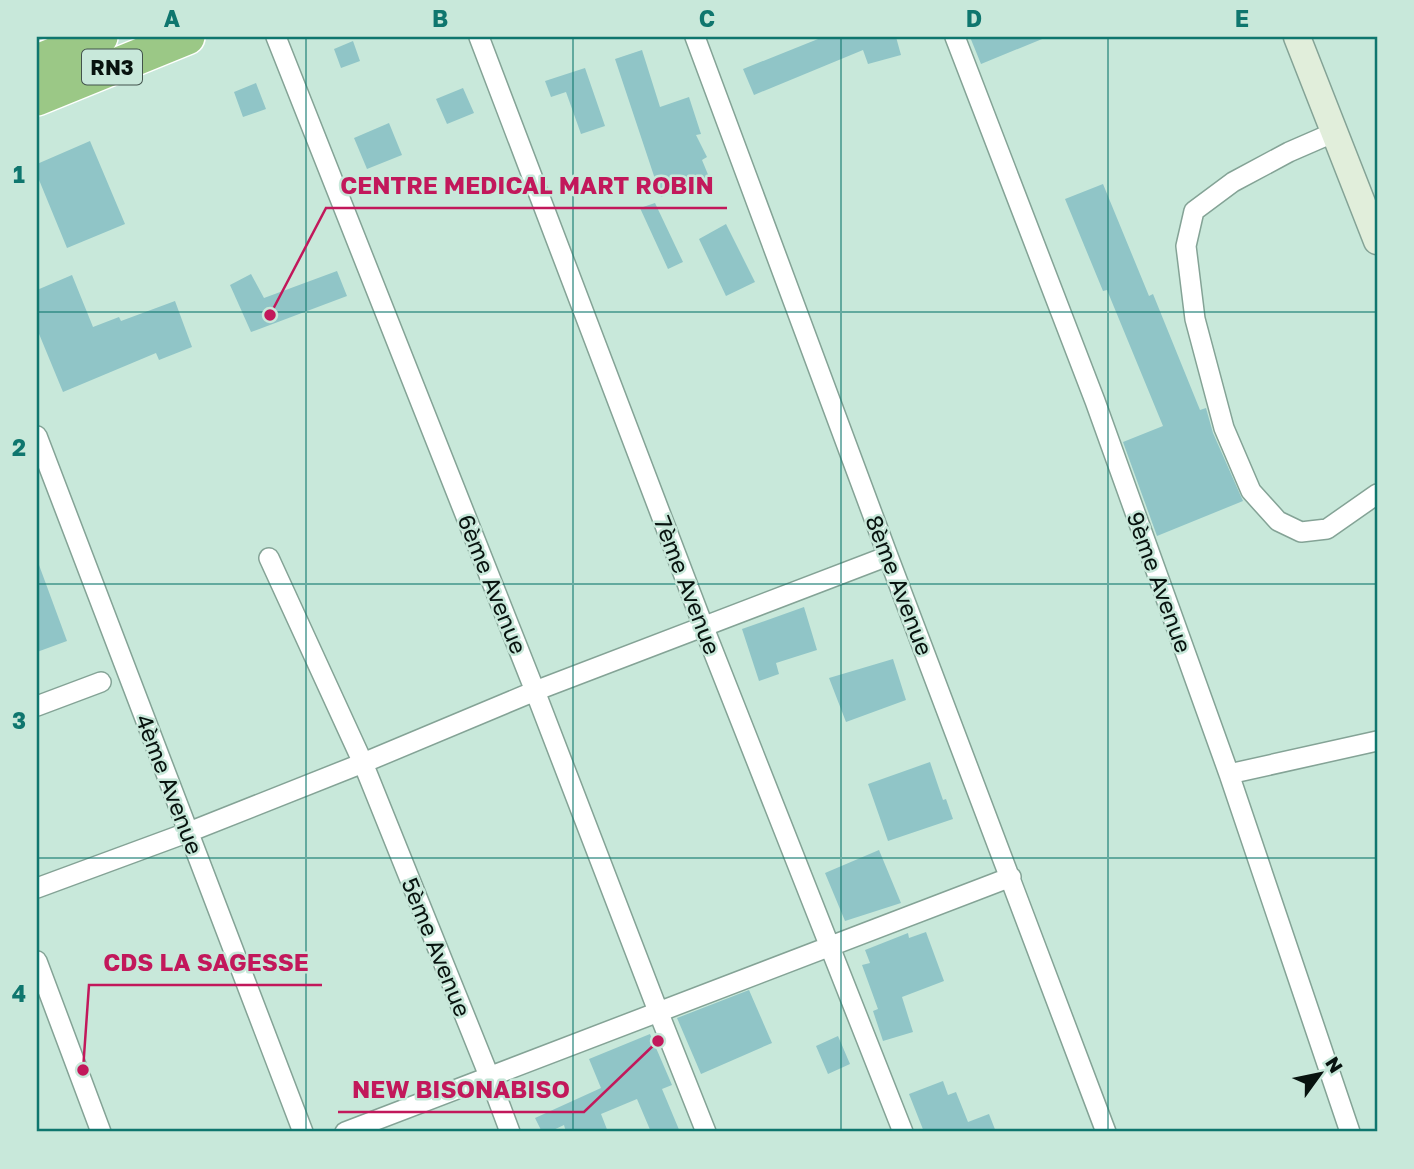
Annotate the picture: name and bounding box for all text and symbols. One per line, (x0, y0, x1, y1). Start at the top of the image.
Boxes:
text: A (164, 4, 181, 32)
text: B (432, 4, 448, 32)
text: C (699, 4, 715, 32)
text: D (966, 4, 982, 32)
text: E (1235, 4, 1249, 32)
road number: RN3 (82, 50, 142, 84)
text: 1 (13, 160, 25, 188)
callout: CENTRE MEDICAL MART ROBIN (326, 163, 727, 208)
text: CENTRE MEDICAL MART ROBIN (340, 170, 714, 199)
text: 2 (12, 433, 26, 461)
street label: 9ème Avenue (1122, 508, 1198, 656)
street label: 6ème Avenue (452, 510, 534, 658)
street label: 8ème Avenue (860, 511, 940, 659)
street label: 7ème Avenue (649, 512, 727, 658)
text: 3 (12, 706, 26, 734)
street label: 4ème Avenue (130, 710, 210, 858)
street label: 5ème Avenue (396, 873, 478, 1021)
callout: CDS LA SAGESSE (89, 940, 322, 985)
text: CDS LA SAGESSE (103, 947, 309, 976)
text: 4 (12, 979, 26, 1007)
north arrow (1284, 1040, 1354, 1110)
text: N (1321, 1052, 1348, 1077)
callout: NEW BISONABISO (338, 1067, 584, 1112)
text: NEW BISONABISO (352, 1074, 570, 1103)

